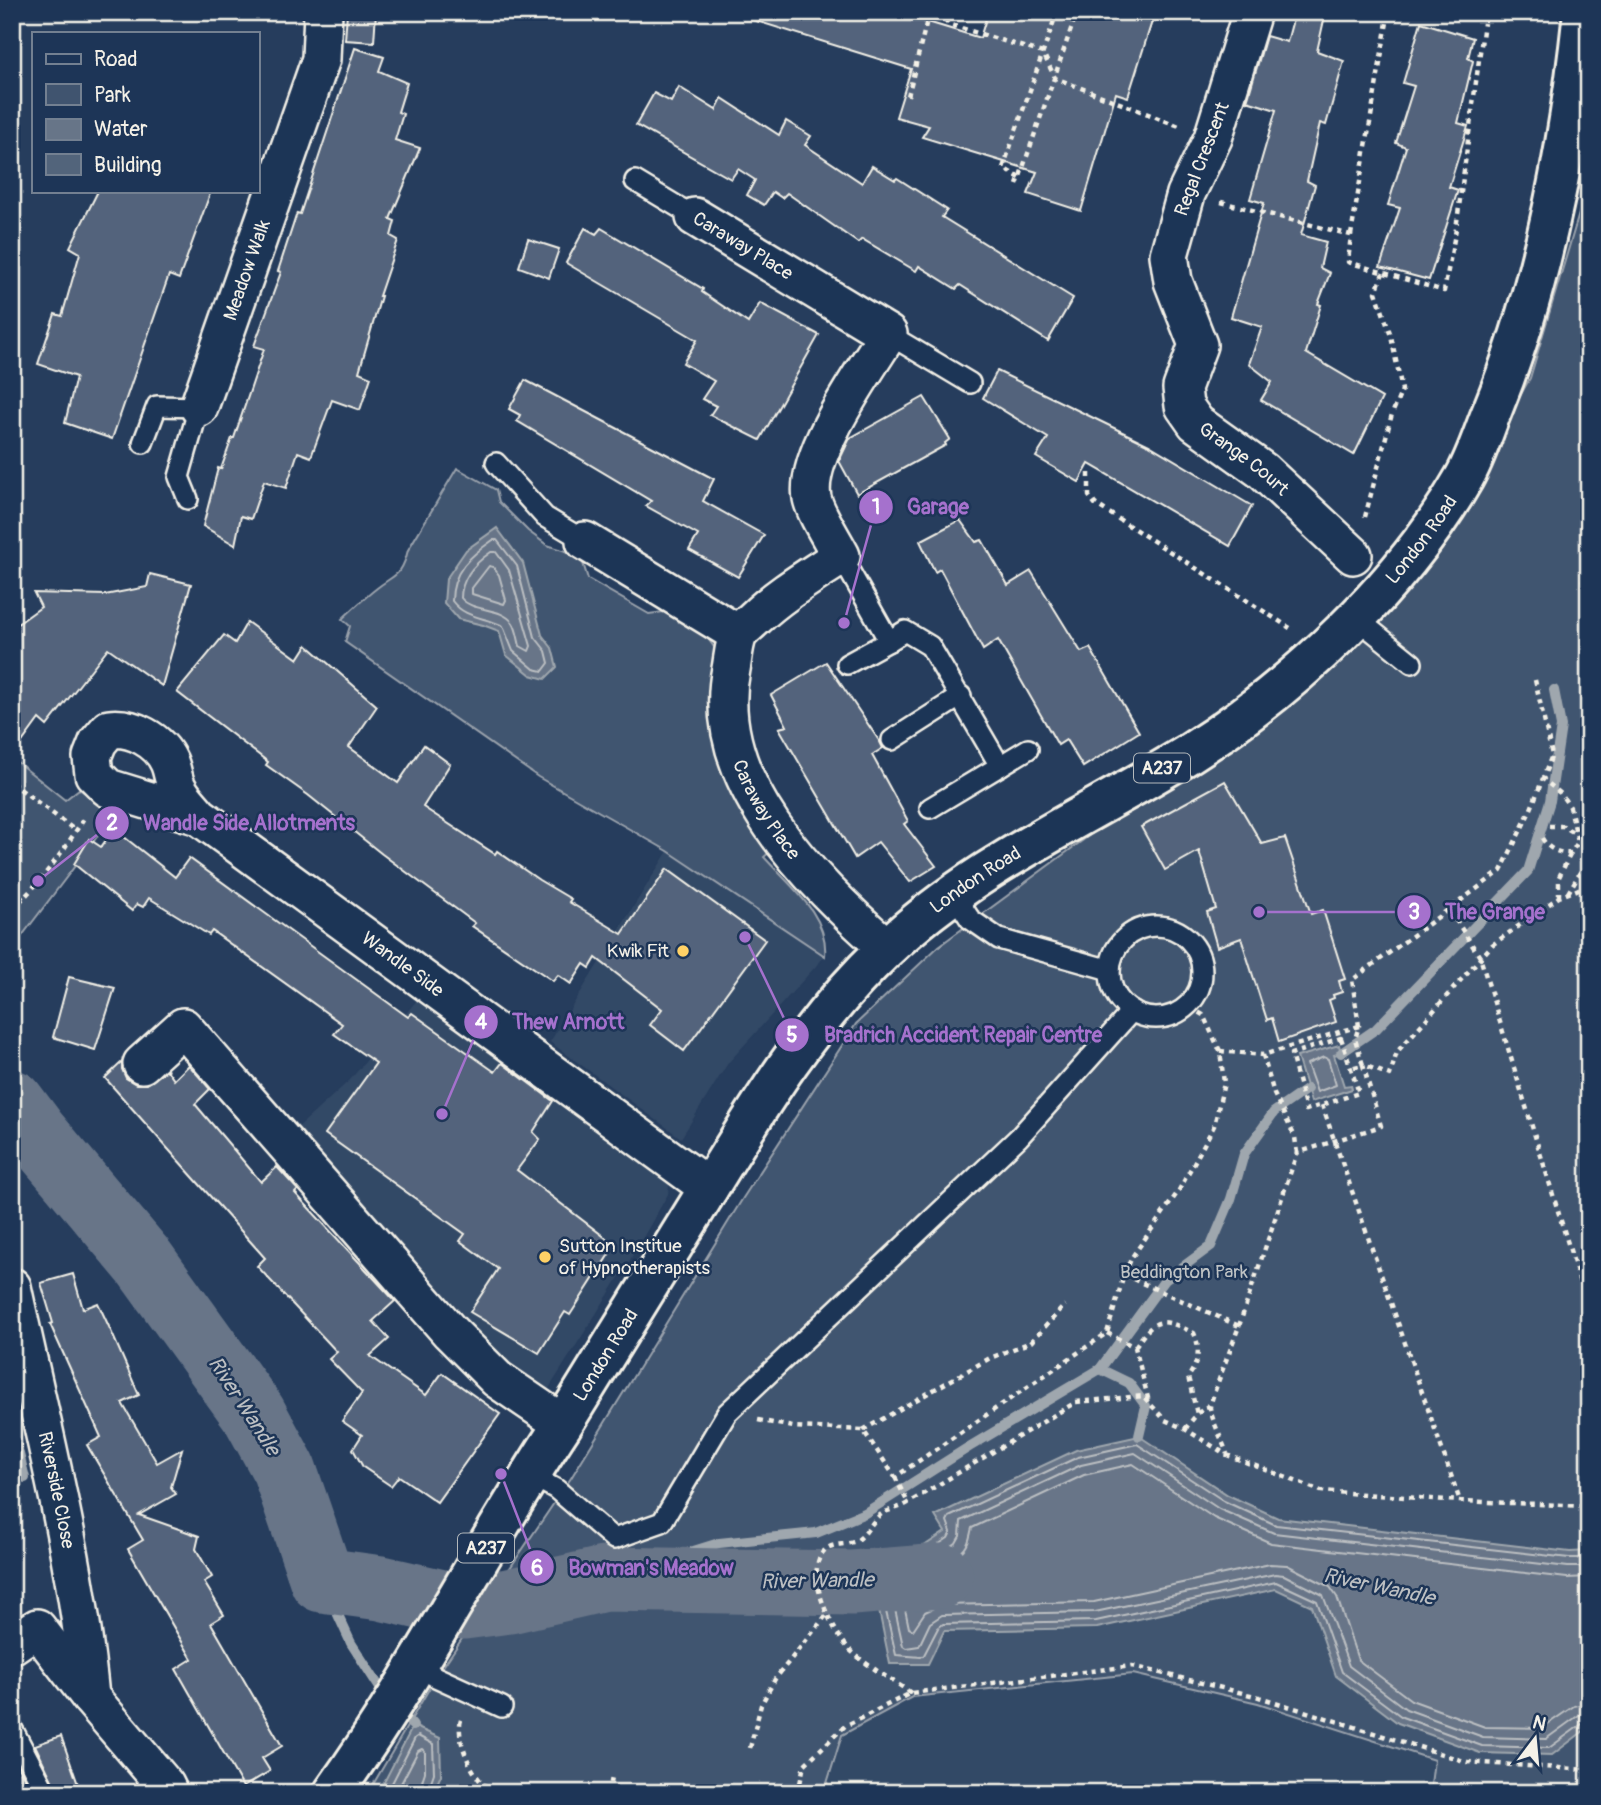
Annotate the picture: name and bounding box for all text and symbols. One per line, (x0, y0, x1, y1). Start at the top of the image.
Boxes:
legend (32, 32, 259, 192)
text: Road (94, 46, 138, 73)
text: Park (94, 82, 131, 109)
street label: Regal Crescent (1169, 98, 1235, 219)
text: Water (94, 116, 148, 143)
text: Building (94, 152, 161, 179)
street label: Caraway Place (688, 206, 798, 286)
street label: Meadow Walk (218, 216, 276, 324)
street label: Grange Court (1194, 417, 1294, 501)
callout: Garage (858, 486, 983, 528)
street label: London Road (1381, 491, 1462, 589)
text: 1 (872, 494, 880, 521)
text: Garage (907, 494, 970, 521)
road number: A237 (1134, 754, 1190, 782)
street label: Caraway Place (727, 756, 806, 865)
callout: Wandle Side Allotments (94, 802, 369, 844)
text: 2 (106, 810, 118, 837)
text: Wandle Side Allotments (143, 810, 356, 837)
street label: London Road (925, 841, 1025, 919)
callout: The Grange (1396, 891, 1559, 933)
text: 3 (1408, 899, 1420, 926)
text: The Grange (1444, 899, 1546, 926)
street label: Wandle Side (357, 927, 449, 1003)
place label: Kwik Fit (607, 939, 669, 963)
marker: Kwik Fit (675, 943, 691, 959)
callout: Thew Arnott (463, 1001, 639, 1043)
text: 4 (475, 1009, 488, 1036)
text: Thew Arnott (511, 1009, 625, 1036)
callout: Bradrich Accident Repair Centre (775, 1014, 1116, 1056)
text: 5 (786, 1022, 798, 1049)
text: Bradrich Accident Repair Centre (824, 1022, 1103, 1049)
place label: Sutton Institue of Hypnotherapists (559, 1234, 711, 1280)
marker: Sutton Institue of Hypnotherapists (537, 1249, 553, 1265)
park label: Beddington Park (1120, 1260, 1248, 1284)
street label: London Road (568, 1304, 644, 1406)
water label: River Wandle (202, 1351, 288, 1463)
street label: Riverside Close (33, 1429, 80, 1551)
road number: A237 (458, 1534, 514, 1562)
callout: Bowman's Meadow (520, 1546, 748, 1588)
text: 6 (531, 1555, 543, 1582)
text: Bowman's Meadow (568, 1555, 734, 1582)
water label: River Wandle (1321, 1562, 1440, 1612)
water label: River Wandle (760, 1566, 876, 1595)
north arrow (1500, 1703, 1570, 1773)
text: N (1530, 1710, 1549, 1737)

